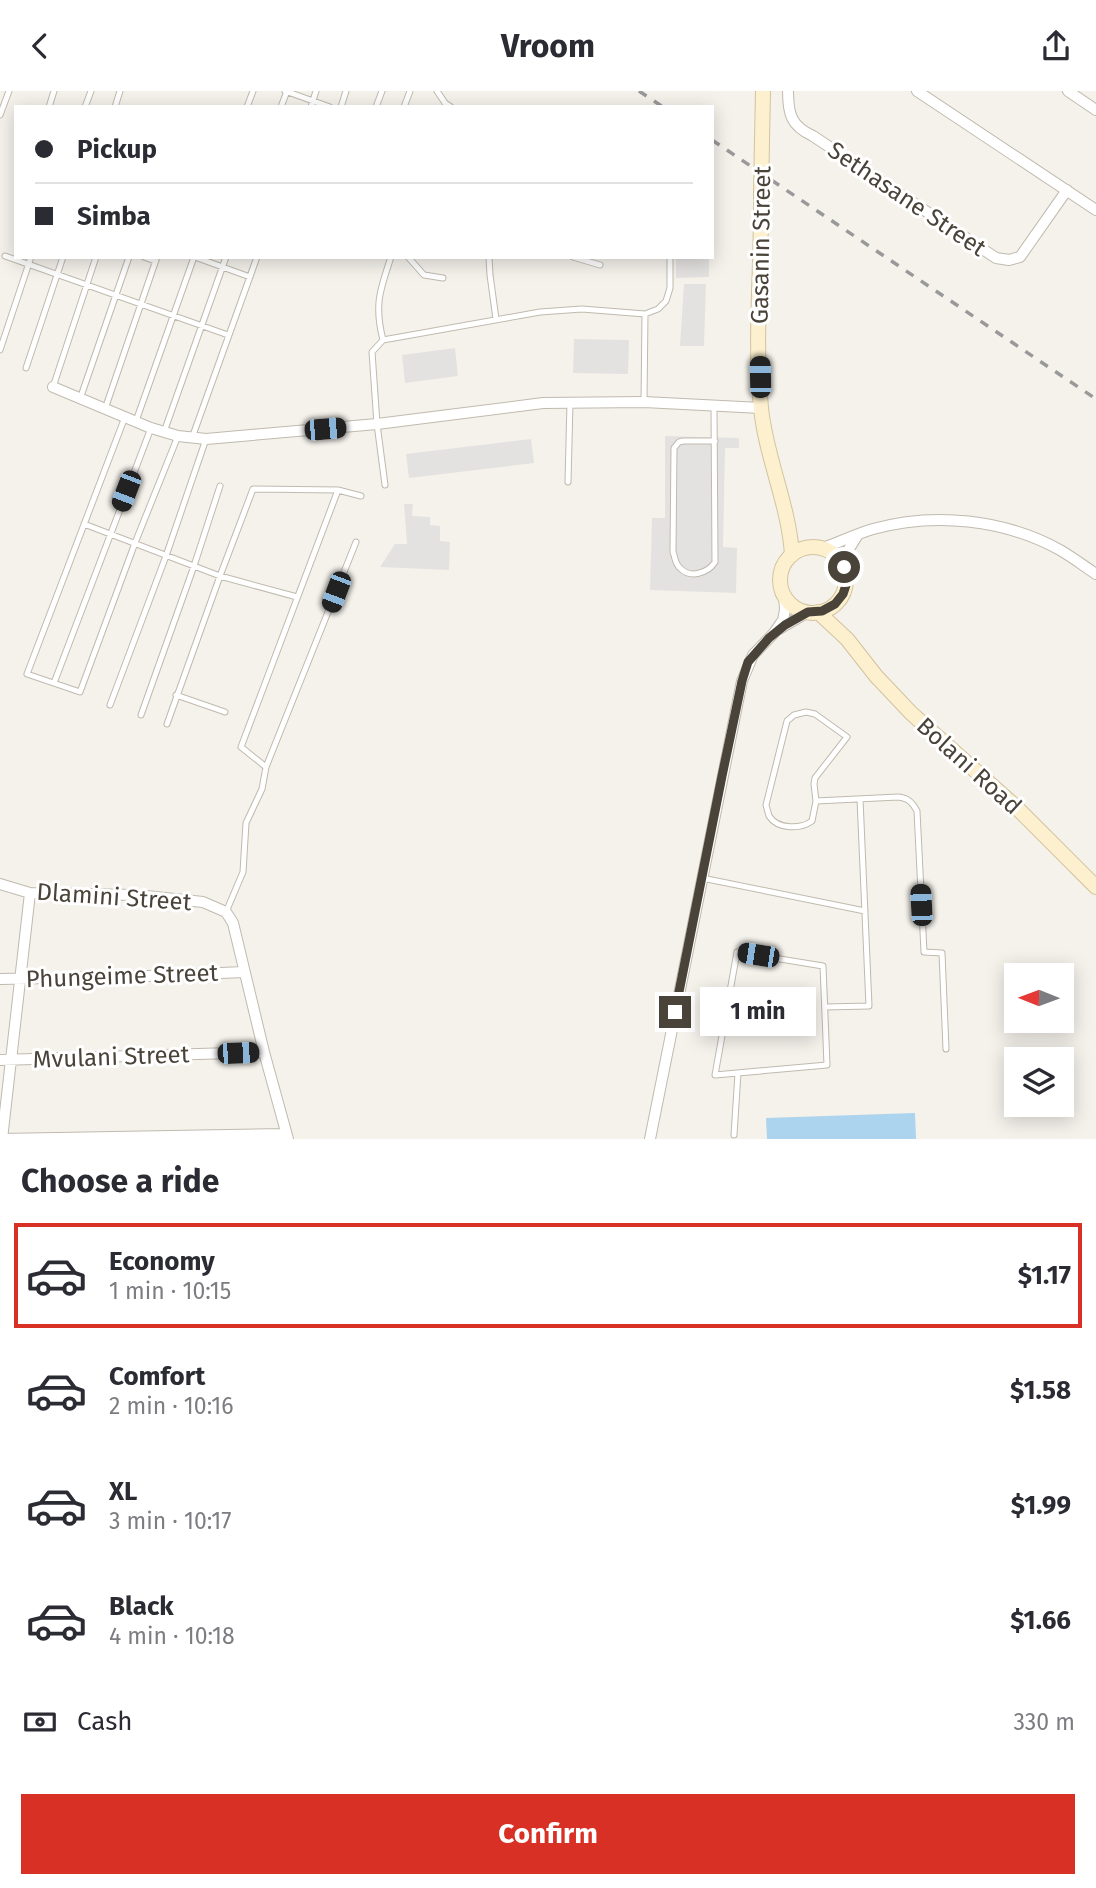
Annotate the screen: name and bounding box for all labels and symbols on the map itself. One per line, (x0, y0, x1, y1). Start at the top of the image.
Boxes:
street label: Sethasane Street (823, 136, 992, 262)
street label: Gasanin Street (746, 165, 776, 324)
car (750, 356, 771, 398)
car (304, 417, 347, 441)
car (109, 468, 144, 514)
route start (828, 551, 860, 583)
car (319, 569, 354, 615)
street label: Bolani Road (911, 712, 1027, 820)
street label: Dlamini Street (36, 878, 193, 916)
car (910, 883, 933, 927)
car (736, 941, 781, 969)
street label: Phungeime Street (25, 959, 219, 993)
north arrow (1004, 963, 1074, 1033)
callout: 1 min (700, 988, 815, 1037)
route end (659, 996, 691, 1028)
street label: Mvulani Street (32, 1040, 190, 1074)
car (217, 1042, 260, 1064)

